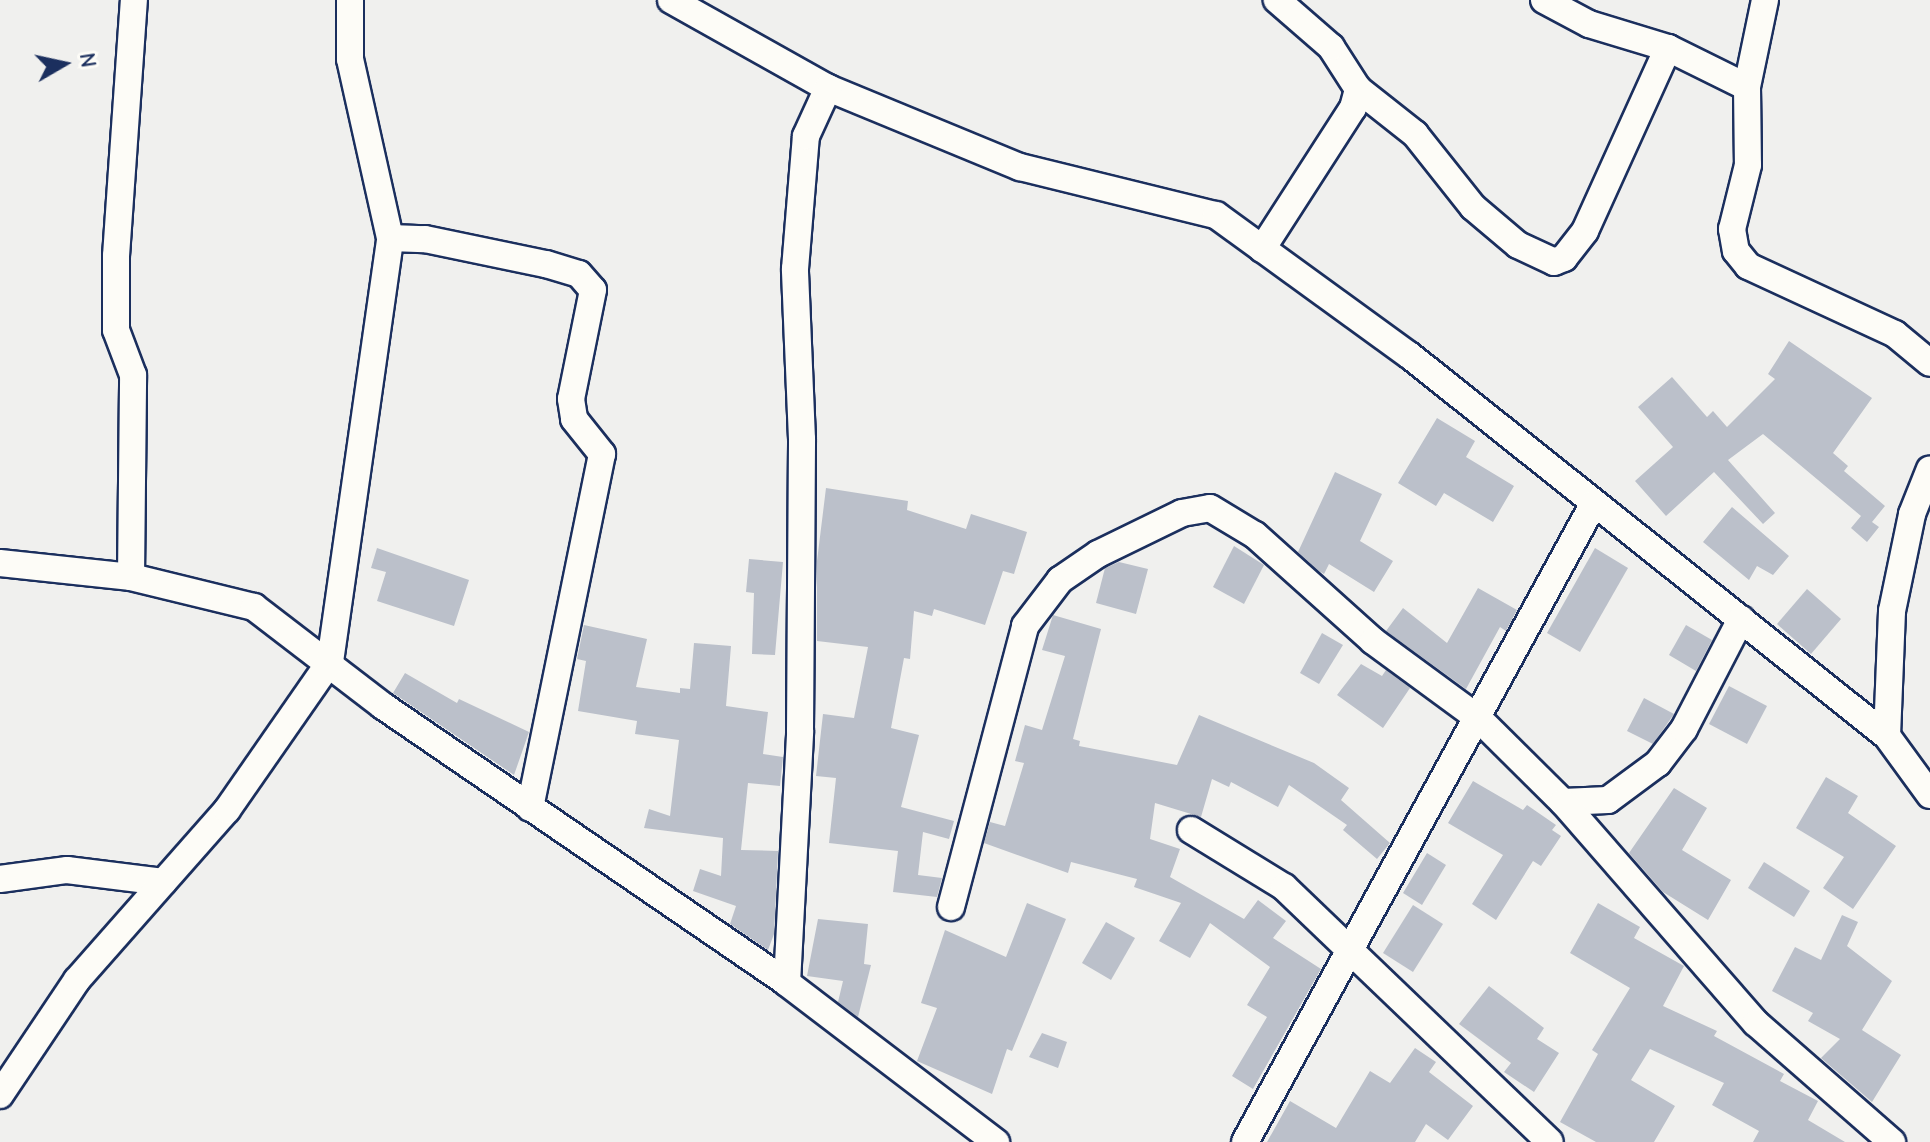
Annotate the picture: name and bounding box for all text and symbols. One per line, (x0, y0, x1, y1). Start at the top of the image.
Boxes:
north arrow (24, 24, 104, 104)
text: N (74, 51, 102, 69)

